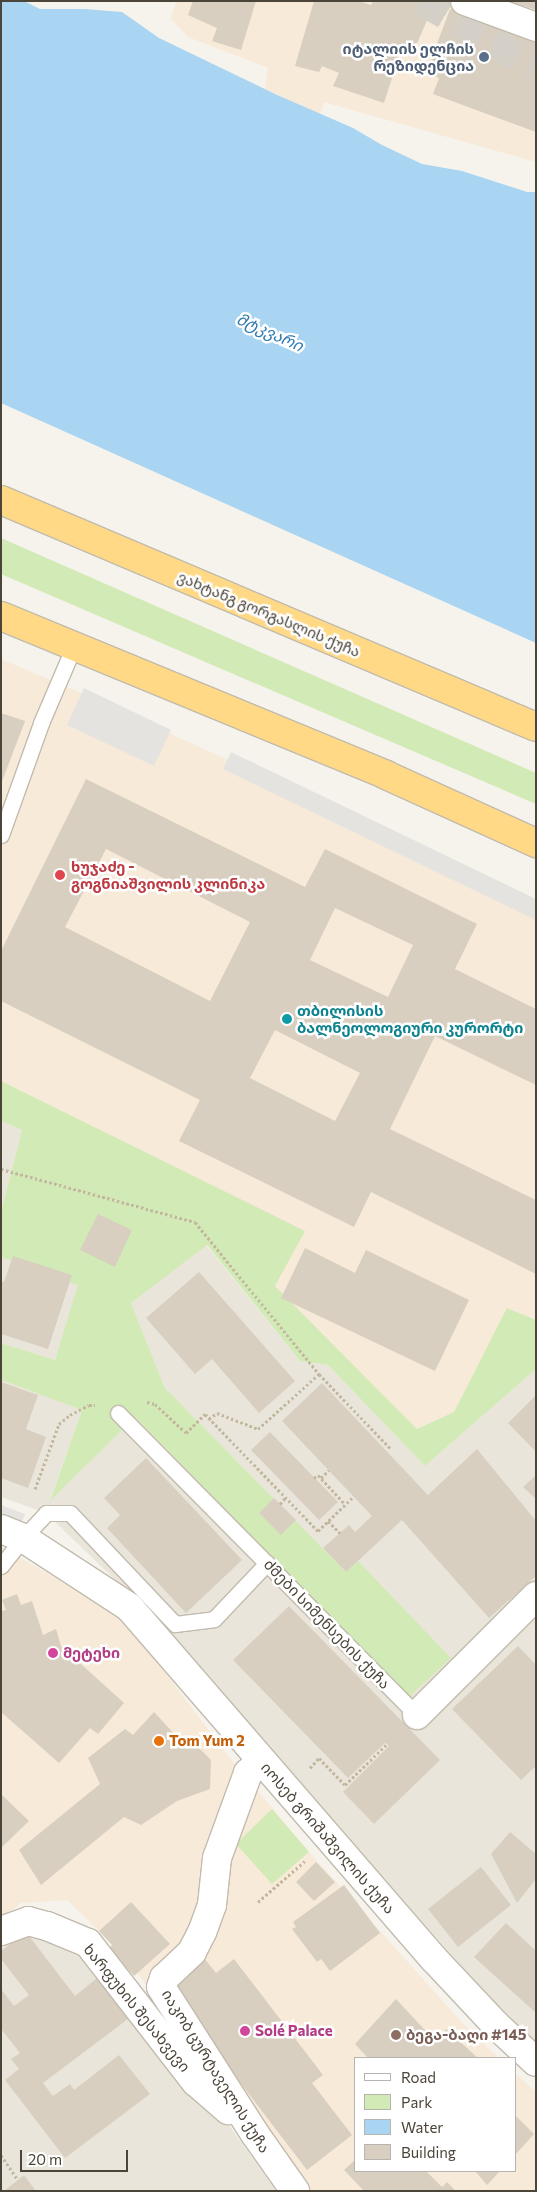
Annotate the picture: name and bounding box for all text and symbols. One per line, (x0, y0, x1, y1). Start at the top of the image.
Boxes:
place label: იტალიის ელჩის რეზიდენცია (343, 39, 474, 74)
marker: იტალიის ელჩის რეზიდენცია (478, 51, 490, 63)
water label: მტკვარი (234, 309, 306, 355)
street label: ვახტანგ გორგასლის ქუჩა (175, 567, 363, 661)
place label: ხუჯაძე - გოგნიაშვილის კლინიკა (71, 857, 265, 892)
marker: ხუჯაძე - გოგნიაშვილის კლინიკა (53, 868, 67, 882)
place label: თბილისის ბალნეოლოგიური კურორტი (297, 1001, 523, 1036)
marker: თბილისის ბალნეოლოგიური კურორტი (281, 1013, 293, 1025)
street label: ძმები სიმენსების ქუჩა (260, 1555, 394, 1693)
place label: მეტეხი (63, 1644, 120, 1662)
marker: მეტეხი (47, 1647, 59, 1659)
place label: Tom Yum 2 (169, 1732, 245, 1750)
marker: Tom Yum 2 (153, 1735, 165, 1747)
street label: იოსებ გრიშაშვილის ქუჩა (257, 1759, 399, 1917)
street label: ხარფუხის შესახვევი (80, 1940, 194, 2076)
street label: იაკობ ცურტაველის ქუჩა (158, 1986, 274, 2156)
place label: Solé Palace (255, 2022, 333, 2040)
marker: Solé Palace (239, 2025, 251, 2037)
place label: ბეგა-ბაღი #145 (406, 2026, 527, 2044)
marker: ბეგა-ბაღი #145 (390, 2029, 402, 2041)
legend (354, 2057, 517, 2172)
text: Road (401, 2068, 436, 2086)
text: Park (401, 2093, 432, 2111)
text: Water (401, 2118, 443, 2136)
scale bar (22, 2140, 130, 2172)
text: Building (401, 2143, 456, 2161)
text: 20 m (28, 2150, 62, 2168)

